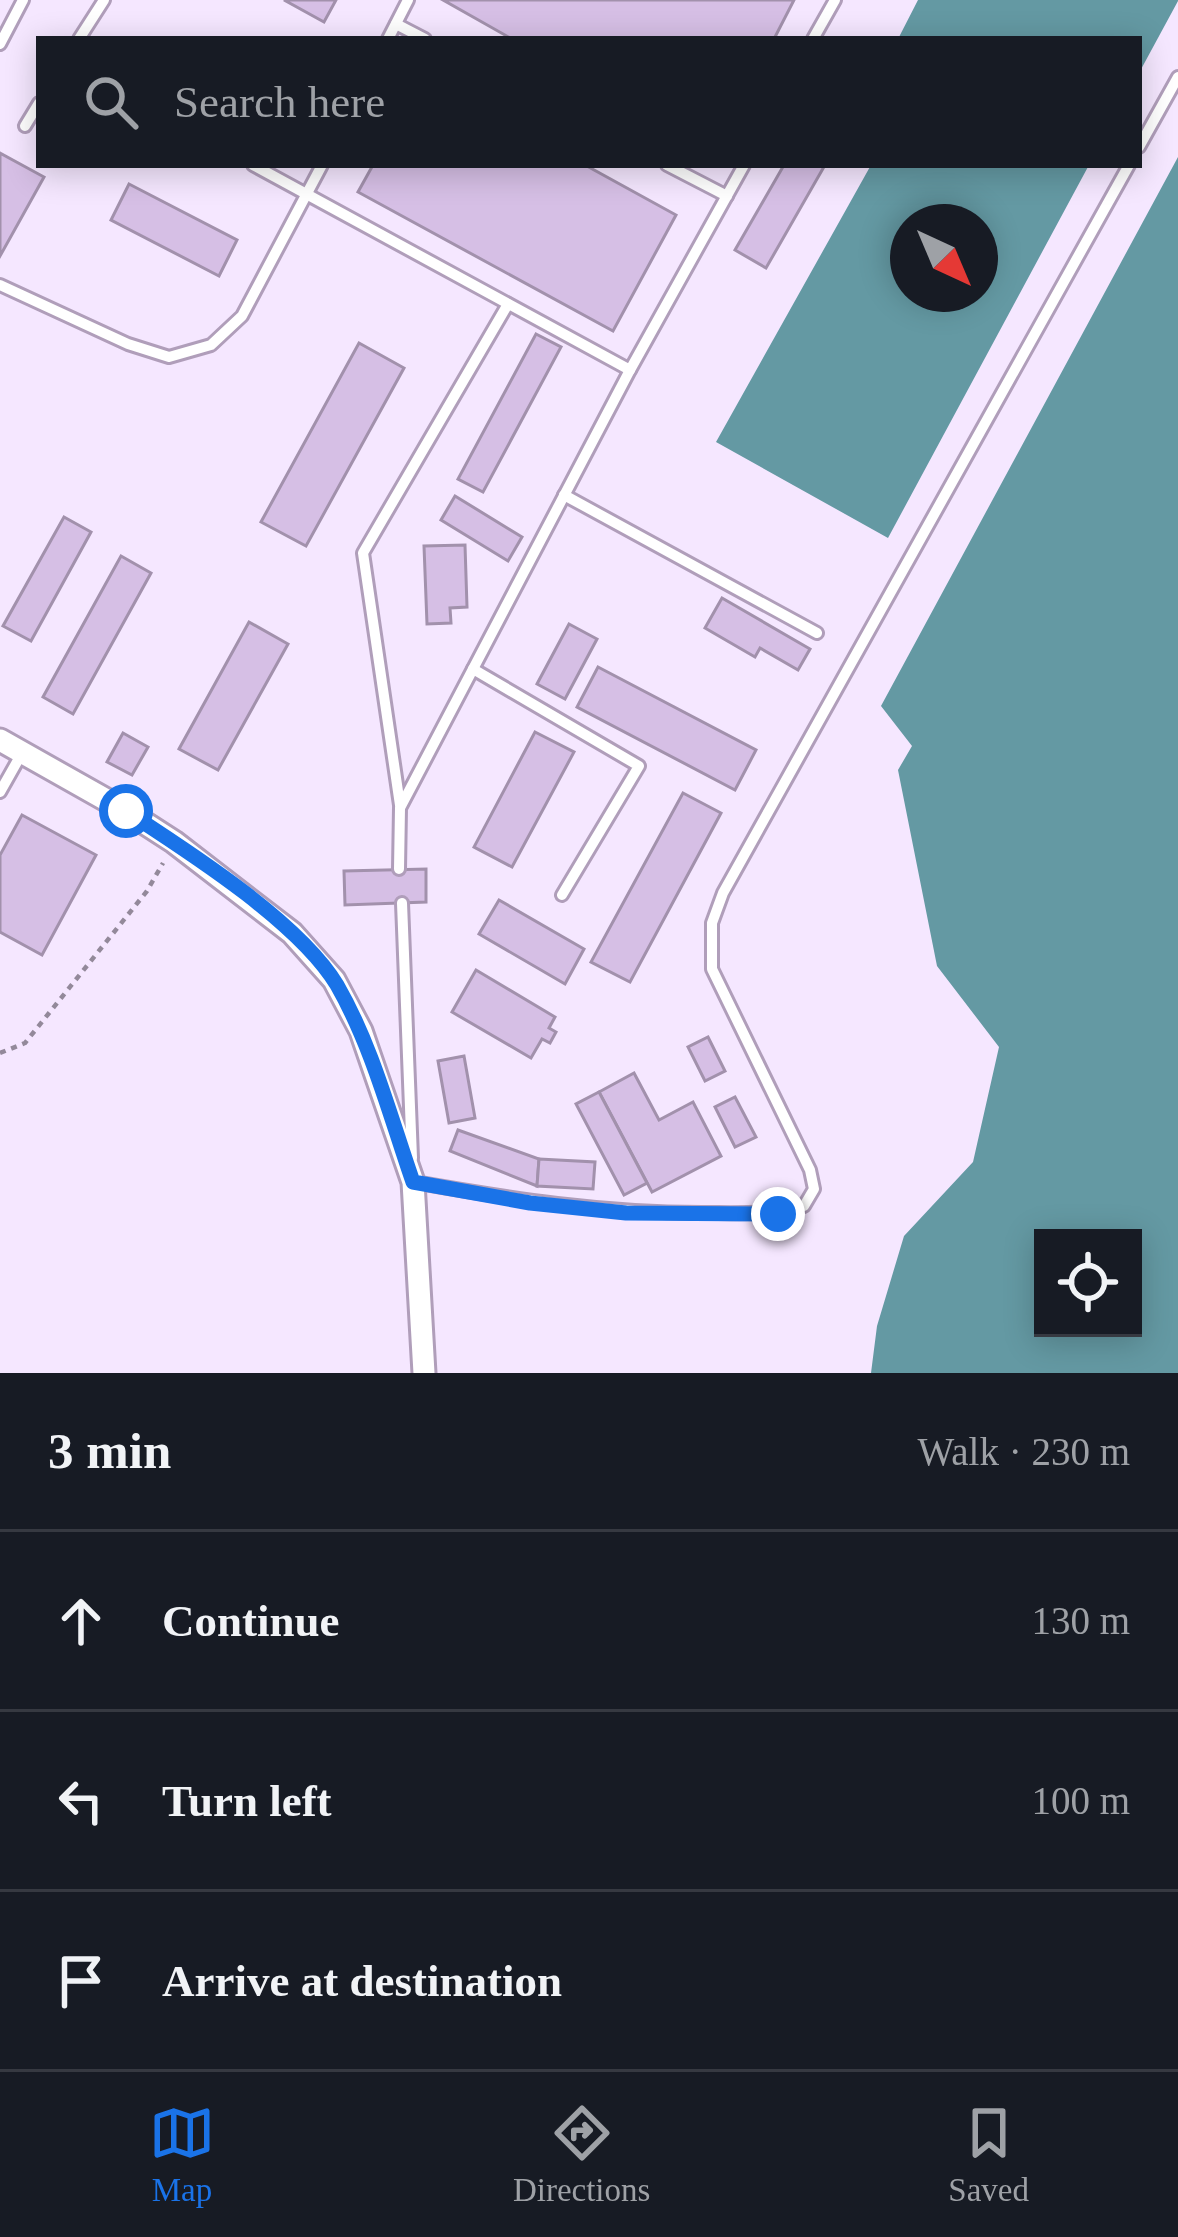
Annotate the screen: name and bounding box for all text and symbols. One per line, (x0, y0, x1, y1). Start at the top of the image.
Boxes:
search box (36, 36, 1142, 168)
icon: search (78, 69, 144, 135)
text: Search here (174, 77, 385, 127)
north arrow (890, 204, 998, 312)
route start (99, 784, 153, 838)
route end (751, 1187, 805, 1241)
map controls (1034, 1229, 1142, 1337)
button: locate (1034, 1229, 1142, 1337)
text: 3 min (48, 1423, 171, 1479)
text: Walk · 230 m (918, 1430, 1130, 1473)
icon: ahead (48, 1588, 114, 1654)
text: Continue (162, 1596, 340, 1646)
text: 130 m (1031, 1599, 1130, 1642)
icon: left (48, 1768, 114, 1834)
text: Turn left (162, 1776, 332, 1826)
text: 100 m (1031, 1779, 1130, 1822)
icon: arrive (48, 1948, 114, 2014)
text: Arrive at destination (162, 1956, 562, 2006)
tab: Map (149, 2100, 215, 2209)
tab: Directions (513, 2100, 650, 2209)
tab: Saved (948, 2100, 1029, 2209)

